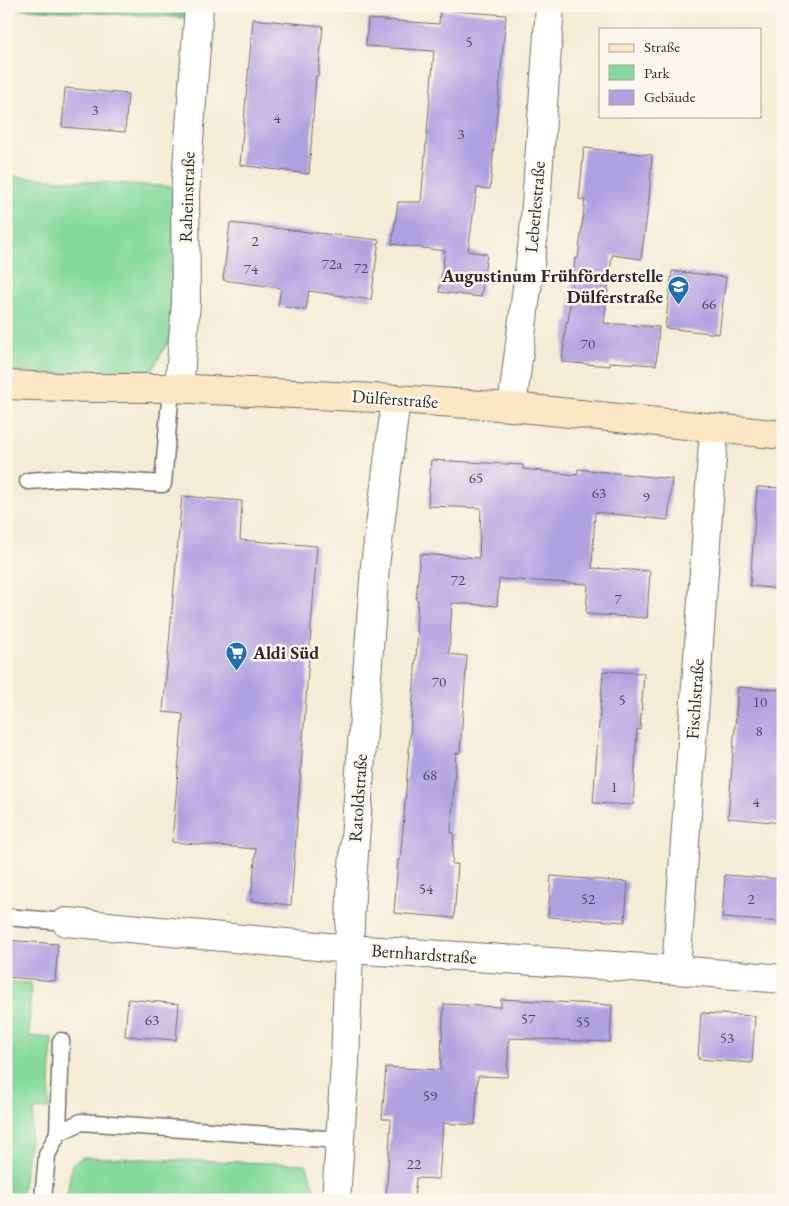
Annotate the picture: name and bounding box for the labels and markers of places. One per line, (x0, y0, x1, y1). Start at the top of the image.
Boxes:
place label: Augustinum Frühförderstelle Dülferstraße (441, 264, 663, 308)
school or university icon: Augustinum Frühförderstelle Dülferstraße (667, 274, 691, 305)
supermarket icon: Aldi Süd (225, 641, 249, 672)
place label: Aldi Süd (252, 641, 319, 664)

